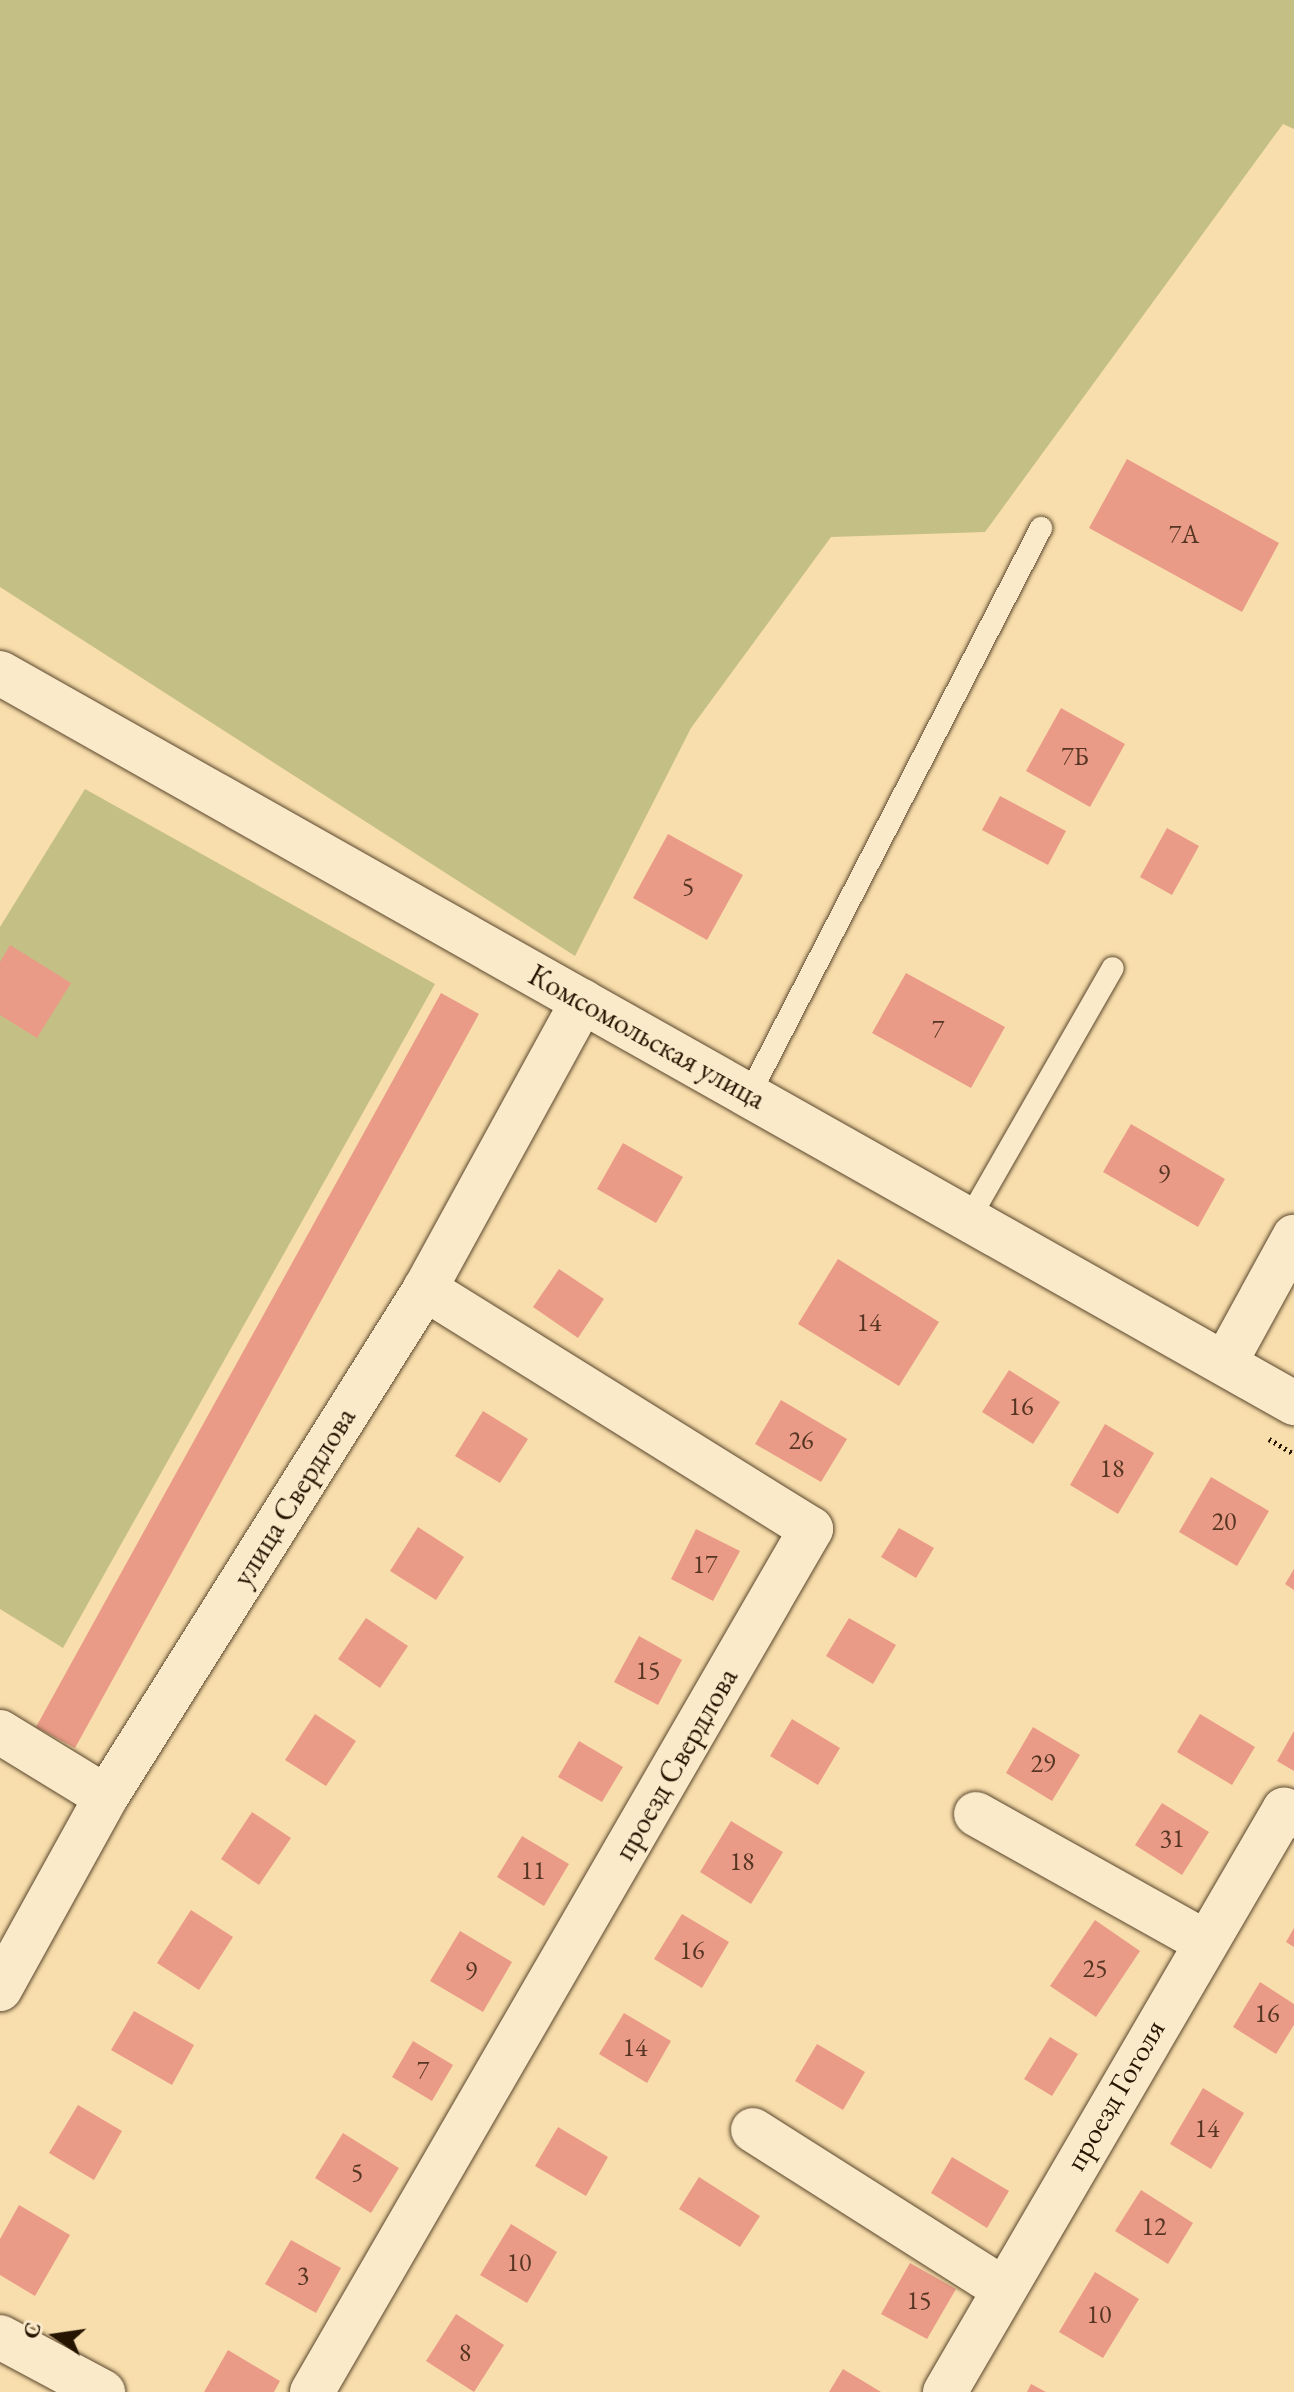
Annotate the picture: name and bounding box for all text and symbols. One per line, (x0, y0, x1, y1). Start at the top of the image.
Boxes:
house number: 7А (1169, 519, 1199, 551)
house number: 7Б (1061, 741, 1089, 773)
house number: 5 (682, 871, 694, 903)
street label: Комсомольская улица (522, 957, 772, 1117)
house number: 7 (932, 1014, 944, 1046)
house number: 9 (1158, 1159, 1170, 1191)
house number: 14 (857, 1307, 881, 1339)
house number: 16 (1009, 1391, 1033, 1423)
street label: улица Свердлова (225, 1401, 363, 1593)
house number: 26 (789, 1425, 813, 1457)
house number: 18 (1100, 1453, 1124, 1485)
house number: 20 (1212, 1506, 1236, 1538)
house number: 17 (693, 1549, 717, 1581)
house number: 15 (636, 1655, 660, 1687)
street label: проезд Свердлова (606, 1661, 746, 1867)
house number: 29 (1031, 1748, 1055, 1780)
house number: 31 (1160, 1823, 1184, 1855)
house number: 18 (730, 1846, 754, 1878)
house number: 11 (521, 1855, 545, 1887)
house number: 16 (680, 1935, 704, 1967)
house number: 25 (1083, 1953, 1107, 1985)
house number: 9 (465, 1956, 477, 1988)
house number: 16 (1255, 1998, 1279, 2030)
street label: проезд Гоголя (1057, 2013, 1173, 2177)
house number: 14 (623, 2032, 647, 2064)
house number: 7 (417, 2055, 429, 2087)
house number: 14 (1195, 2113, 1219, 2145)
house number: 5 (351, 2157, 363, 2189)
house number: 12 (1142, 2211, 1166, 2243)
house number: 10 (507, 2247, 531, 2279)
house number: 3 (297, 2260, 309, 2292)
house number: 15 (907, 2285, 931, 2317)
north arrow (16, 2296, 96, 2376)
house number: 10 (1087, 2299, 1111, 2331)
text: С (16, 2320, 48, 2341)
house number: 8 (459, 2337, 471, 2369)

